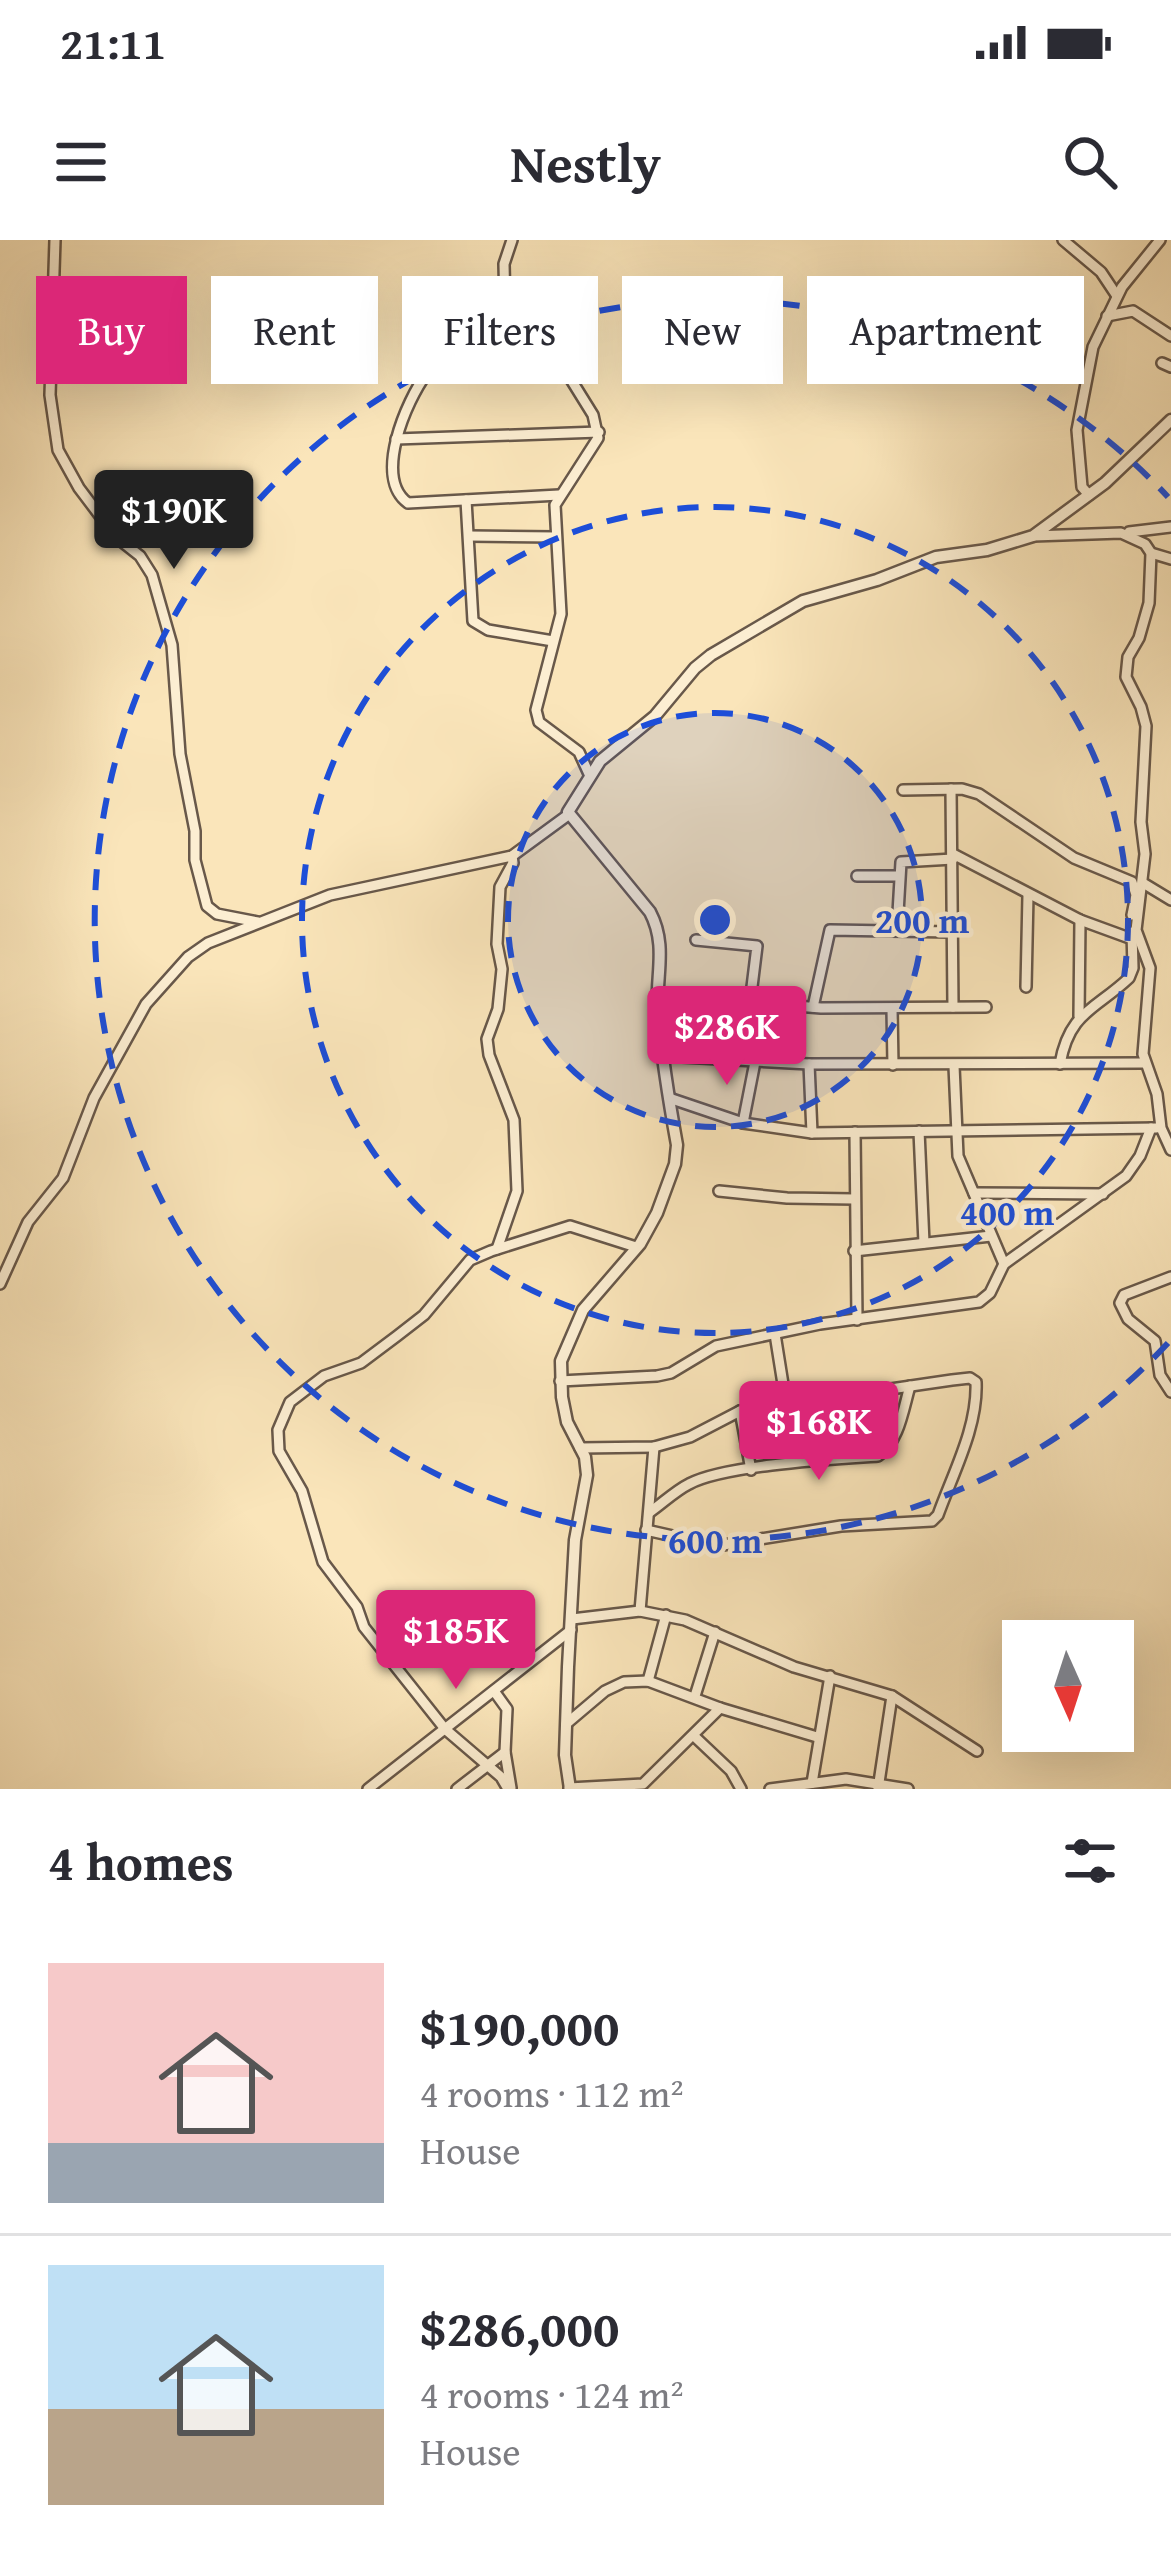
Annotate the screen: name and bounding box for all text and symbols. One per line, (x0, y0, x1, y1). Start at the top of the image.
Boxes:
text: 21:11 (60, 10, 166, 75)
text: Nestly (510, 123, 661, 202)
icon: menu (48, 129, 114, 195)
icon: search (1057, 129, 1123, 195)
chip: Buy (36, 276, 187, 384)
chip: Rent (211, 276, 378, 384)
chip: Filters (402, 276, 598, 384)
chip: New (622, 276, 783, 384)
chip: Apartment (807, 276, 1084, 384)
pin: $190K (90, 470, 258, 572)
text: $190K (121, 480, 227, 537)
text: 200 m (875, 893, 970, 946)
centre of rings (694, 899, 736, 941)
pin: $286K (643, 986, 811, 1088)
text: $286K (674, 996, 780, 1053)
text: 400 m (960, 1185, 1055, 1238)
pin: $168K (735, 1381, 903, 1483)
text: $168K (766, 1391, 872, 1448)
text: 600 m (668, 1513, 763, 1566)
pin: $185K (372, 1590, 540, 1692)
text: $185K (403, 1600, 509, 1657)
north arrow (1002, 1620, 1134, 1752)
map controls (1002, 1620, 1134, 1752)
text: 4 homes (48, 1824, 234, 1899)
icon: filters (1057, 1828, 1123, 1894)
text: $190,000 (420, 1989, 619, 2064)
icon: home (144, 2011, 288, 2155)
text: 4 rooms · 112 m² (420, 2064, 684, 2121)
text: House (420, 2121, 521, 2178)
text: $286,000 (420, 2290, 619, 2365)
icon: home (144, 2313, 288, 2457)
text: 4 rooms · 124 m² (420, 2365, 684, 2422)
text: House (420, 2422, 521, 2479)

